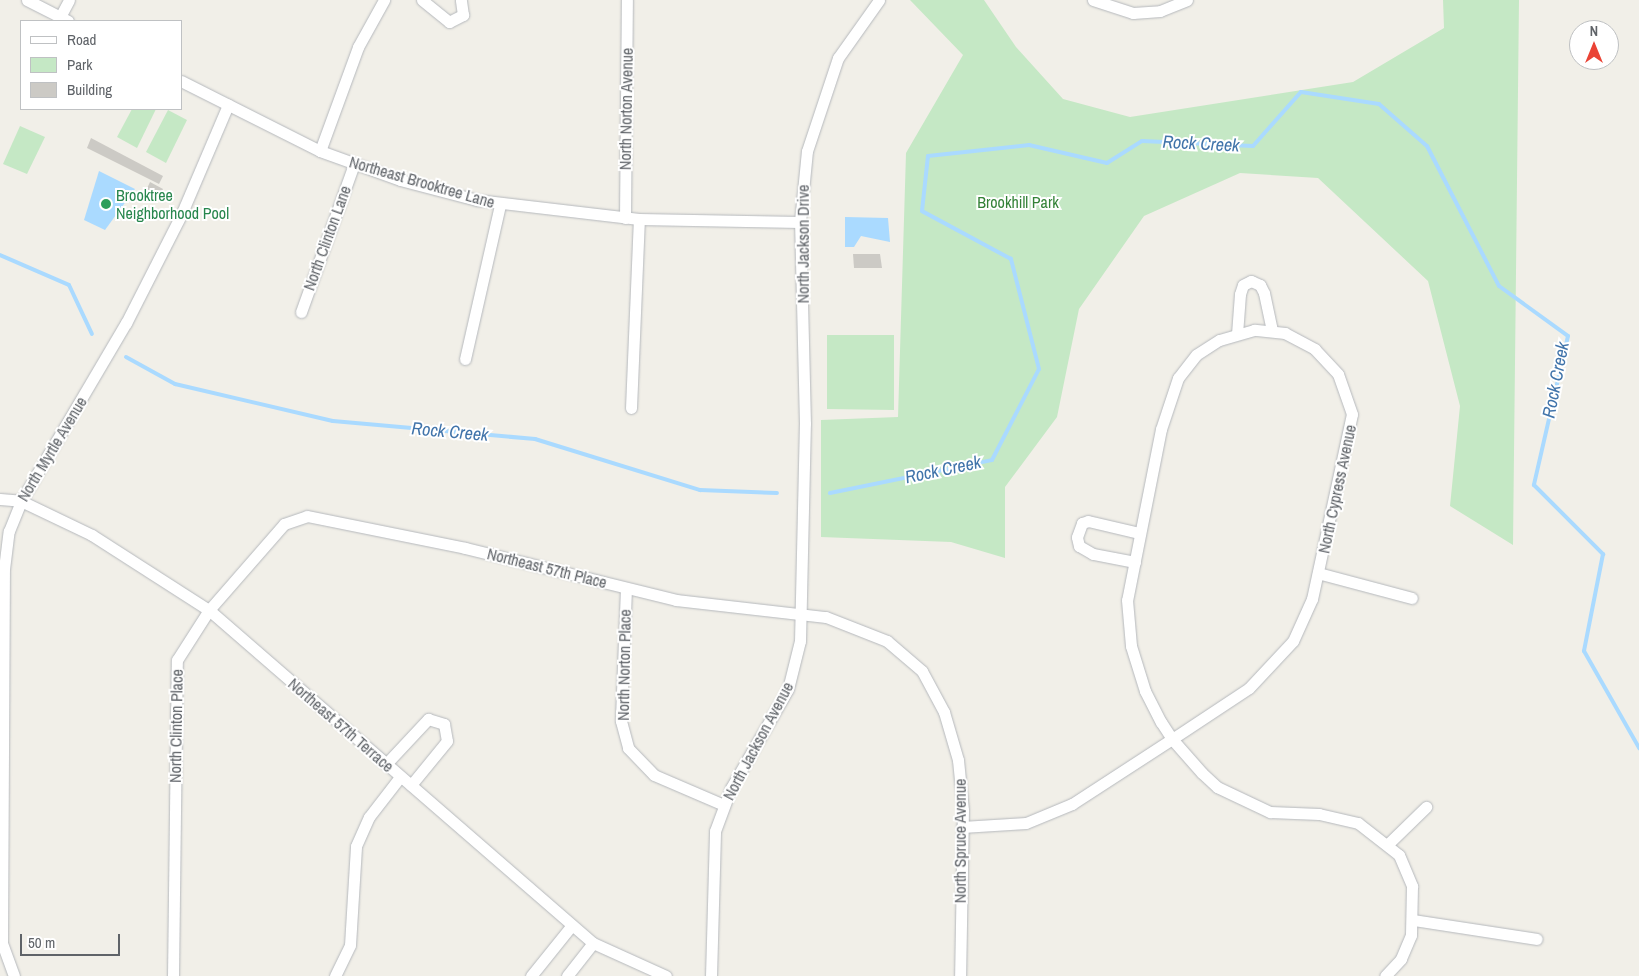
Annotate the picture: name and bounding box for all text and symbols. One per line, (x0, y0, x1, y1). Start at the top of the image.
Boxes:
legend (20, 20, 182, 110)
north arrow (1569, 20, 1619, 70)
text: N (1590, 22, 1598, 40)
text: Road (67, 29, 96, 50)
street label: North Norton Avenue (615, 47, 637, 171)
text: Park (67, 54, 92, 75)
text: Building (67, 79, 112, 100)
water label: Rock Creek (1162, 131, 1240, 157)
street label: Northeast Brooktree Lane (347, 152, 497, 212)
street label: North Clinton Lane (299, 183, 355, 293)
place label: Brooktree Neighborhood Pool (116, 185, 229, 223)
street label: North Jackson Drive (793, 185, 813, 303)
park label: Brookhill Park (977, 192, 1059, 212)
marker: Brooktree Neighborhood Pool (100, 198, 112, 210)
water label: Rock Creek (1538, 340, 1574, 420)
street label: North Myrtle Avenue (13, 393, 91, 505)
water label: Rock Creek (411, 418, 489, 446)
street label: North Cypress Avenue (1314, 423, 1360, 555)
water label: Rock Creek (903, 451, 983, 489)
street label: Northeast 57th Place (485, 544, 609, 592)
street label: North Norton Place (613, 609, 635, 721)
street label: North Clinton Place (165, 669, 187, 783)
street label: Northeast 57th Terrace (284, 674, 398, 776)
street label: North Jackson Avenue (719, 678, 797, 804)
street label: North Spruce Avenue (950, 778, 970, 904)
scale bar (22, 924, 122, 956)
text: 50 m (28, 932, 55, 953)

